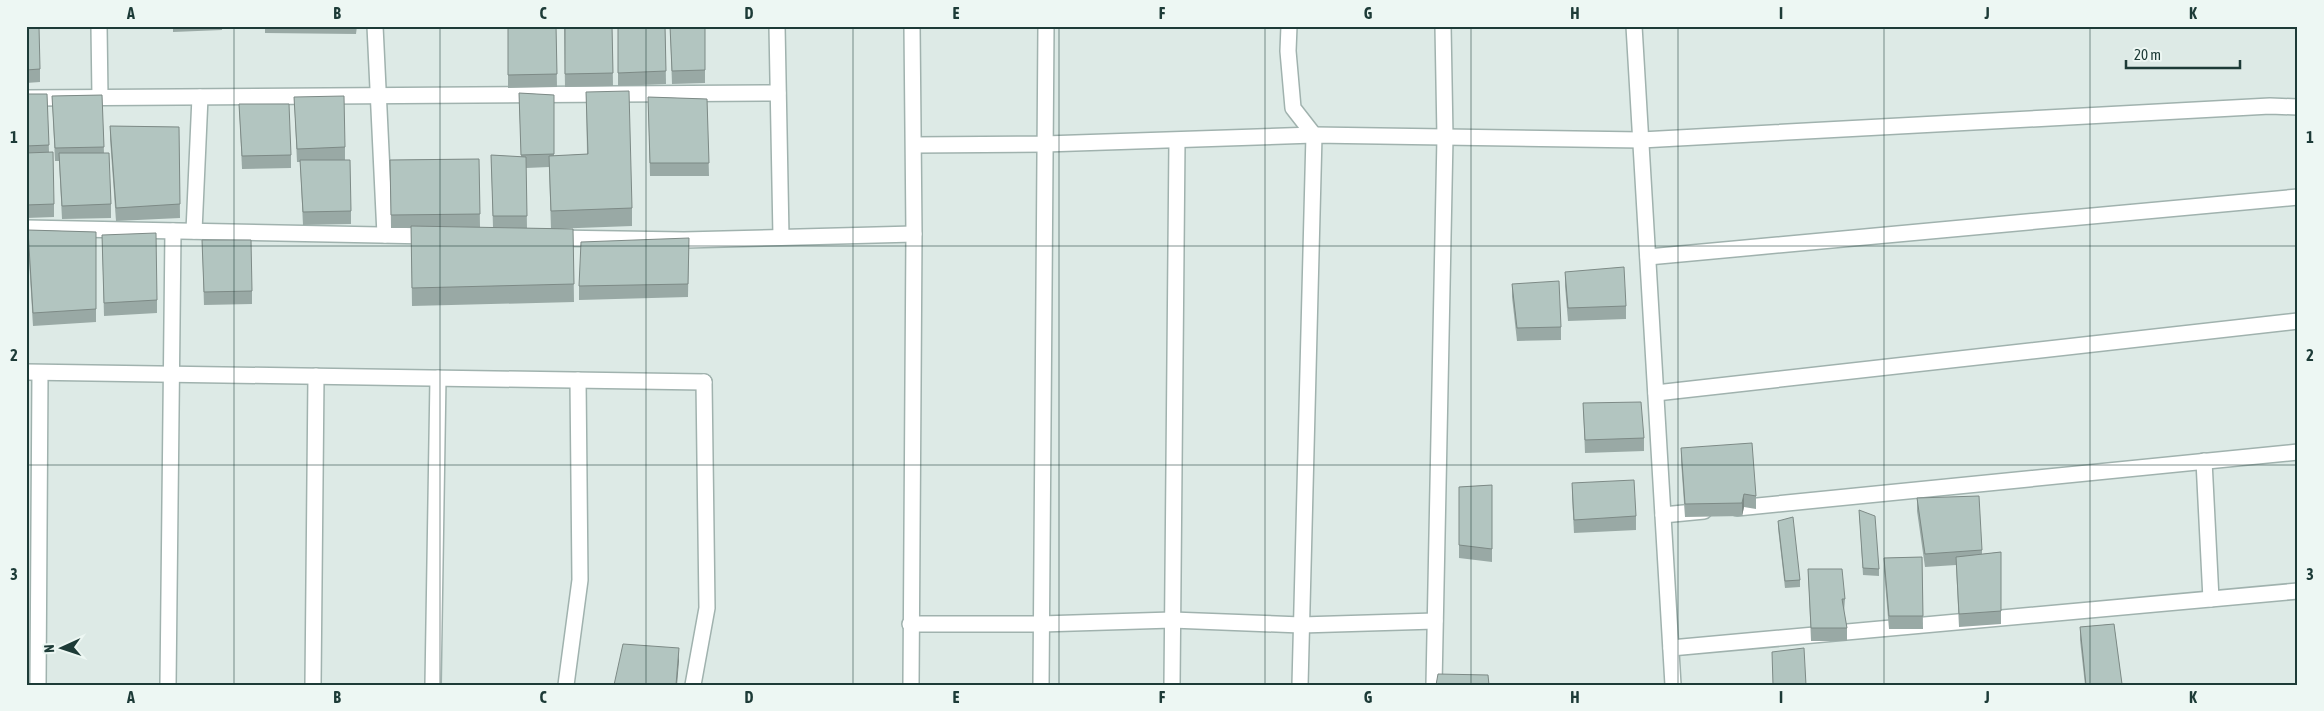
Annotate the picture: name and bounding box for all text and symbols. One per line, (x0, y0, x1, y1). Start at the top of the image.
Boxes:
text: A (126, 4, 135, 22)
text: B (333, 4, 341, 22)
text: C (539, 4, 547, 22)
text: D (745, 4, 754, 22)
text: E (953, 4, 960, 22)
text: F (1159, 4, 1166, 22)
text: G (1364, 4, 1373, 22)
text: H (1570, 4, 1580, 22)
text: I (1779, 4, 1783, 22)
text: J (1983, 4, 1990, 22)
text: K (2189, 4, 2197, 22)
scale bar (2126, 38, 2240, 70)
text: 20 m (2134, 46, 2161, 63)
text: 1 (10, 128, 18, 146)
text: 1 (2306, 128, 2314, 146)
text: 2 (10, 346, 18, 364)
text: 2 (2306, 346, 2314, 364)
text: 3 (10, 565, 18, 583)
text: 3 (2306, 565, 2314, 583)
north arrow (38, 624, 88, 674)
text: N (41, 644, 57, 653)
text: A (126, 688, 135, 706)
text: B (333, 688, 341, 706)
text: C (539, 688, 547, 706)
text: D (745, 688, 754, 706)
text: E (953, 688, 960, 706)
text: F (1159, 688, 1166, 706)
text: G (1364, 688, 1373, 706)
text: H (1570, 688, 1580, 706)
text: I (1779, 688, 1783, 706)
text: J (1983, 688, 1990, 706)
text: K (2189, 688, 2197, 706)

